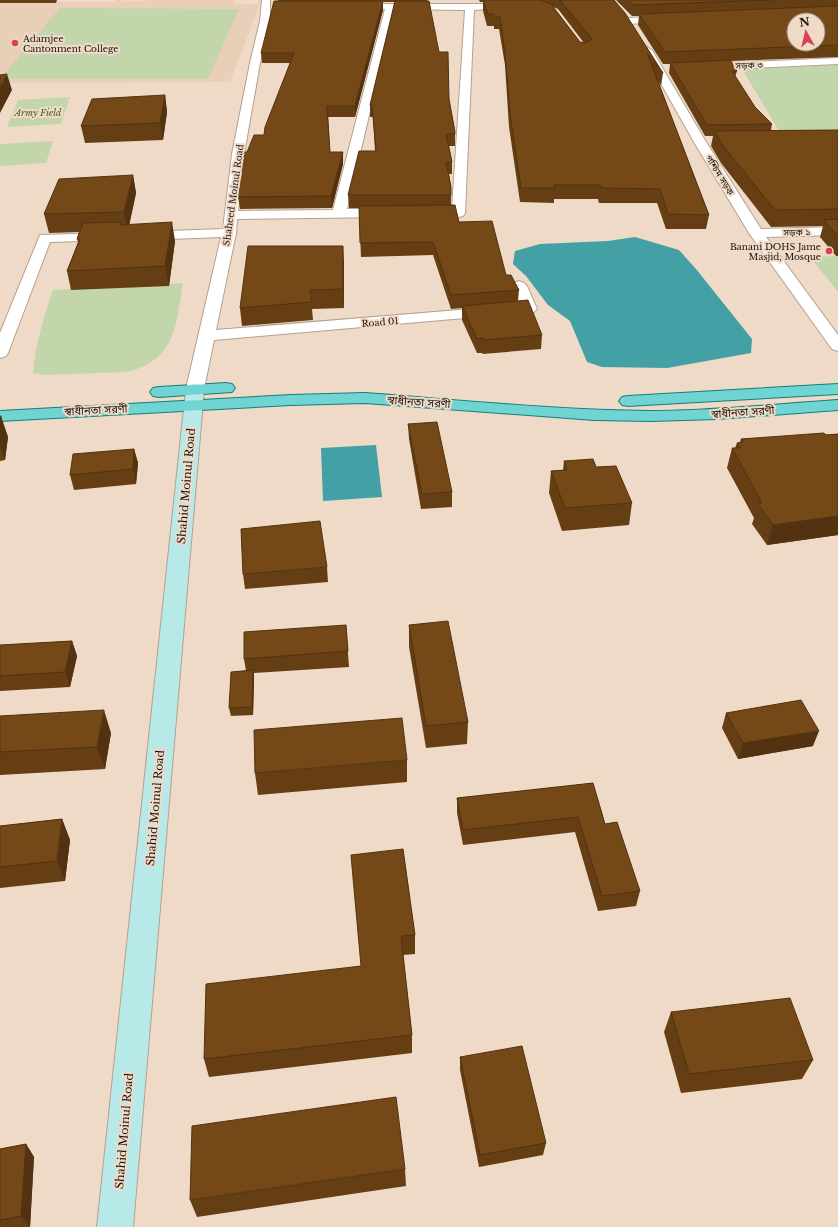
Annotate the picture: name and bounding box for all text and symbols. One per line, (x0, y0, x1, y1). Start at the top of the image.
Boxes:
north arrow (786, 12, 826, 52)
text: N (799, 14, 811, 30)
place label: Adamjee Cantonment College (22, 33, 119, 54)
marker: Adamjee Cantonment College (10, 38, 20, 48)
street label: সড়ক ৩ (734, 59, 763, 71)
park label: Army Field (14, 107, 62, 118)
street label: Shaheed Moinul Road (220, 144, 246, 246)
street label: পশ্চিম সড়ক (703, 153, 737, 198)
street label: সড়ক ১ (782, 226, 811, 238)
place label: Banani DOHS Jame Masjid, Mosque (730, 241, 821, 262)
marker: Banani DOHS Jame Masjid, Mosque (824, 246, 834, 256)
street label: Road 01 (361, 315, 399, 329)
street label: স্বাধীনতা সরণী (386, 393, 452, 411)
street label: স্বাধীনতা সরণী (63, 401, 129, 419)
street label: স্বাধীনতা সরণী (710, 403, 776, 421)
street label: Shahid Moinul Road (174, 427, 198, 545)
street label: Shahid Moinul Road (143, 749, 167, 867)
street label: Shahid Moinul Road (112, 1072, 136, 1190)

